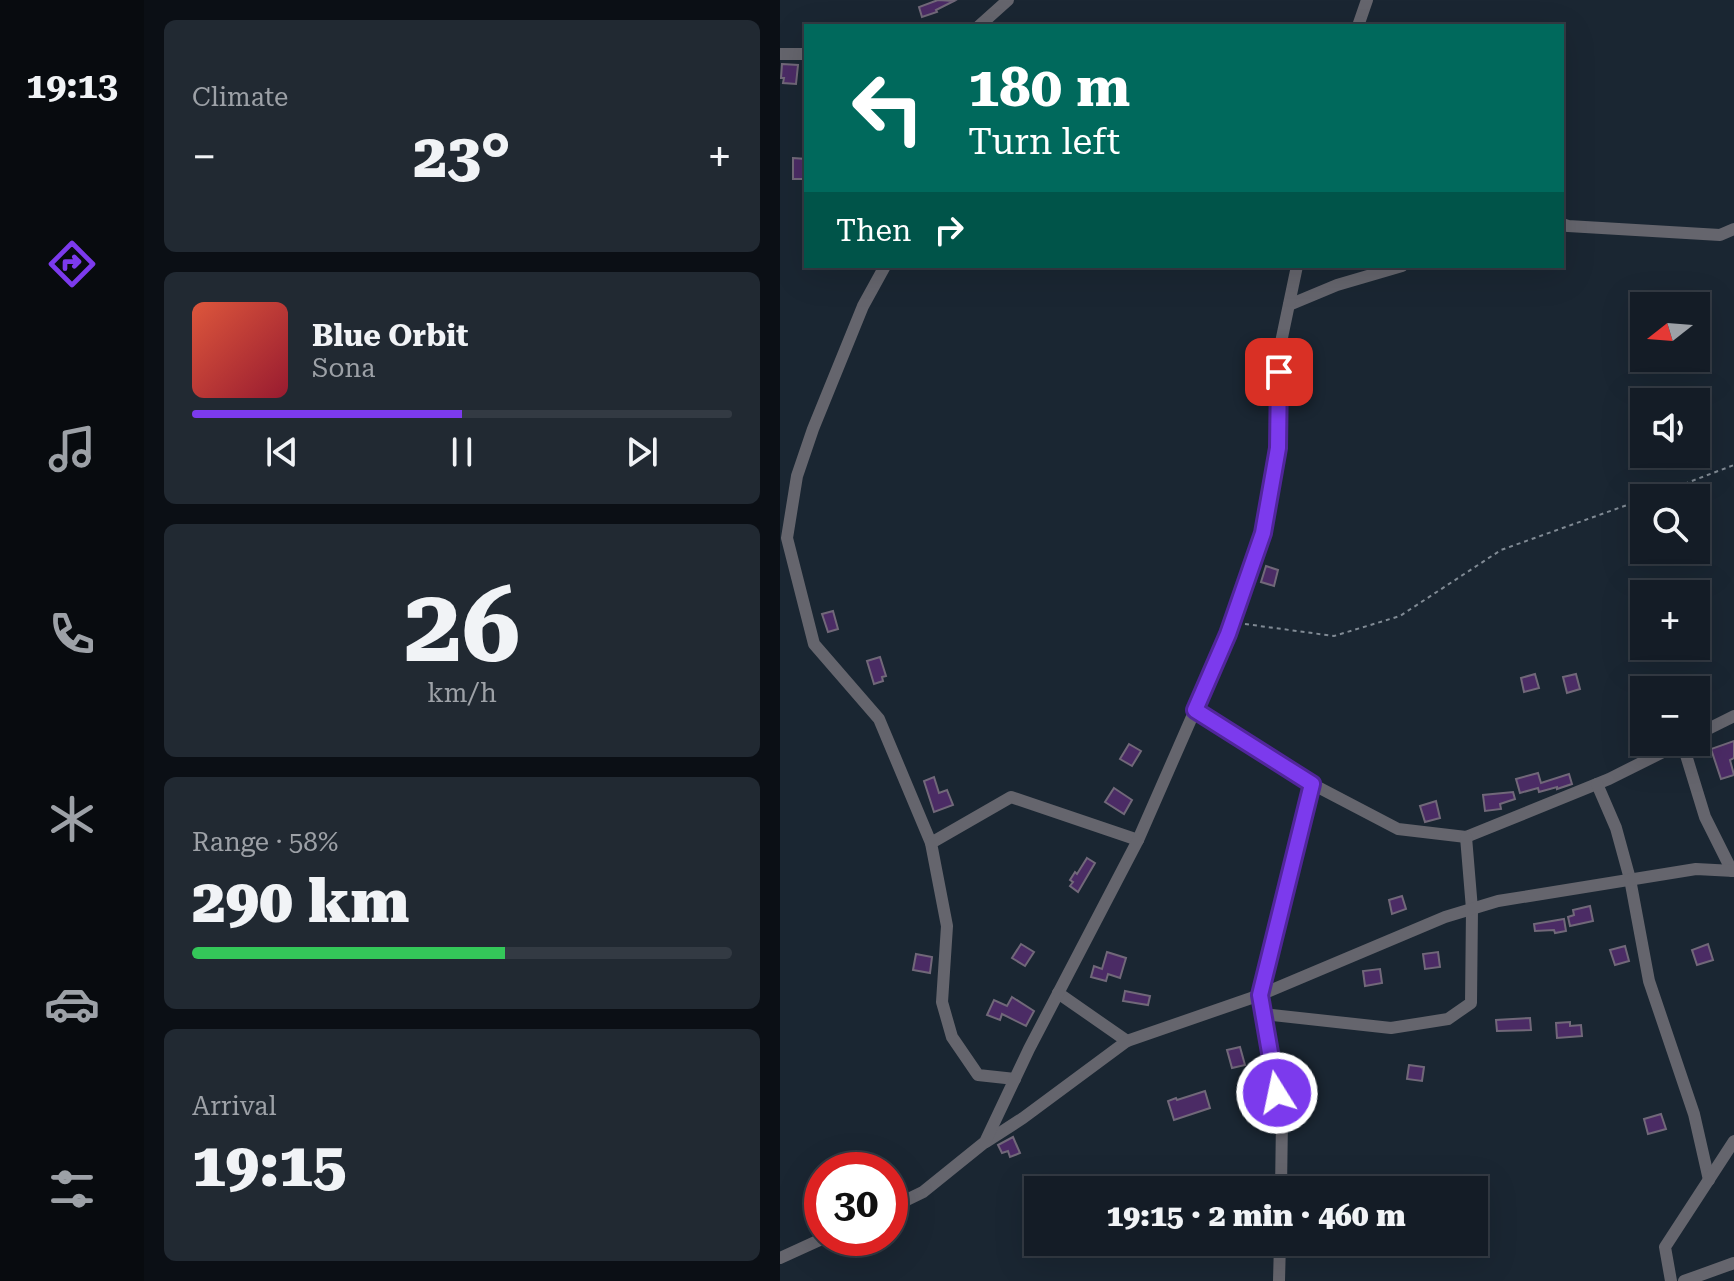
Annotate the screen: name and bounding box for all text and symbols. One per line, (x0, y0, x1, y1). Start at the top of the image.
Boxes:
text: 180 m (968, 54, 1130, 120)
icon: left (836, 56, 940, 160)
text: 19:13 (26, 65, 118, 107)
text: Climate (192, 82, 288, 112)
text: 23° (413, 121, 511, 192)
text: Turn left (968, 121, 1120, 163)
text: − (192, 131, 217, 183)
text: + (707, 131, 732, 183)
icon: right (927, 208, 971, 252)
text: Then (836, 213, 911, 248)
icon: directions (44, 236, 100, 292)
north arrow (1630, 292, 1710, 372)
map controls (1630, 292, 1710, 756)
text: Blue Orbit (312, 318, 468, 353)
pin (1245, 338, 1313, 406)
icon: arrive (1257, 350, 1301, 394)
text: Sona (312, 353, 375, 383)
button: sound (1630, 388, 1710, 468)
icon: music (44, 421, 100, 477)
icon: previous (260, 430, 304, 474)
icon: pause (440, 430, 484, 474)
icon: next (620, 430, 664, 474)
button: search (1630, 484, 1710, 564)
text: 26 (404, 565, 520, 686)
button: + (1630, 580, 1710, 660)
icon: phone (44, 606, 100, 662)
button: − (1630, 676, 1710, 756)
text: km/h (427, 678, 497, 708)
icon: climate (44, 791, 100, 847)
text: Range · 58% (192, 827, 338, 857)
text: 290 km (192, 866, 409, 937)
icon: car (44, 976, 100, 1032)
position arrow (1235, 1051, 1319, 1135)
text: Arrival (192, 1091, 277, 1121)
text: 19:15 (192, 1130, 346, 1201)
speed limit sign: 30 (804, 1152, 908, 1256)
icon: filters (44, 1161, 100, 1217)
text: 19:15 · 2 min · 460 m (1106, 1198, 1406, 1233)

